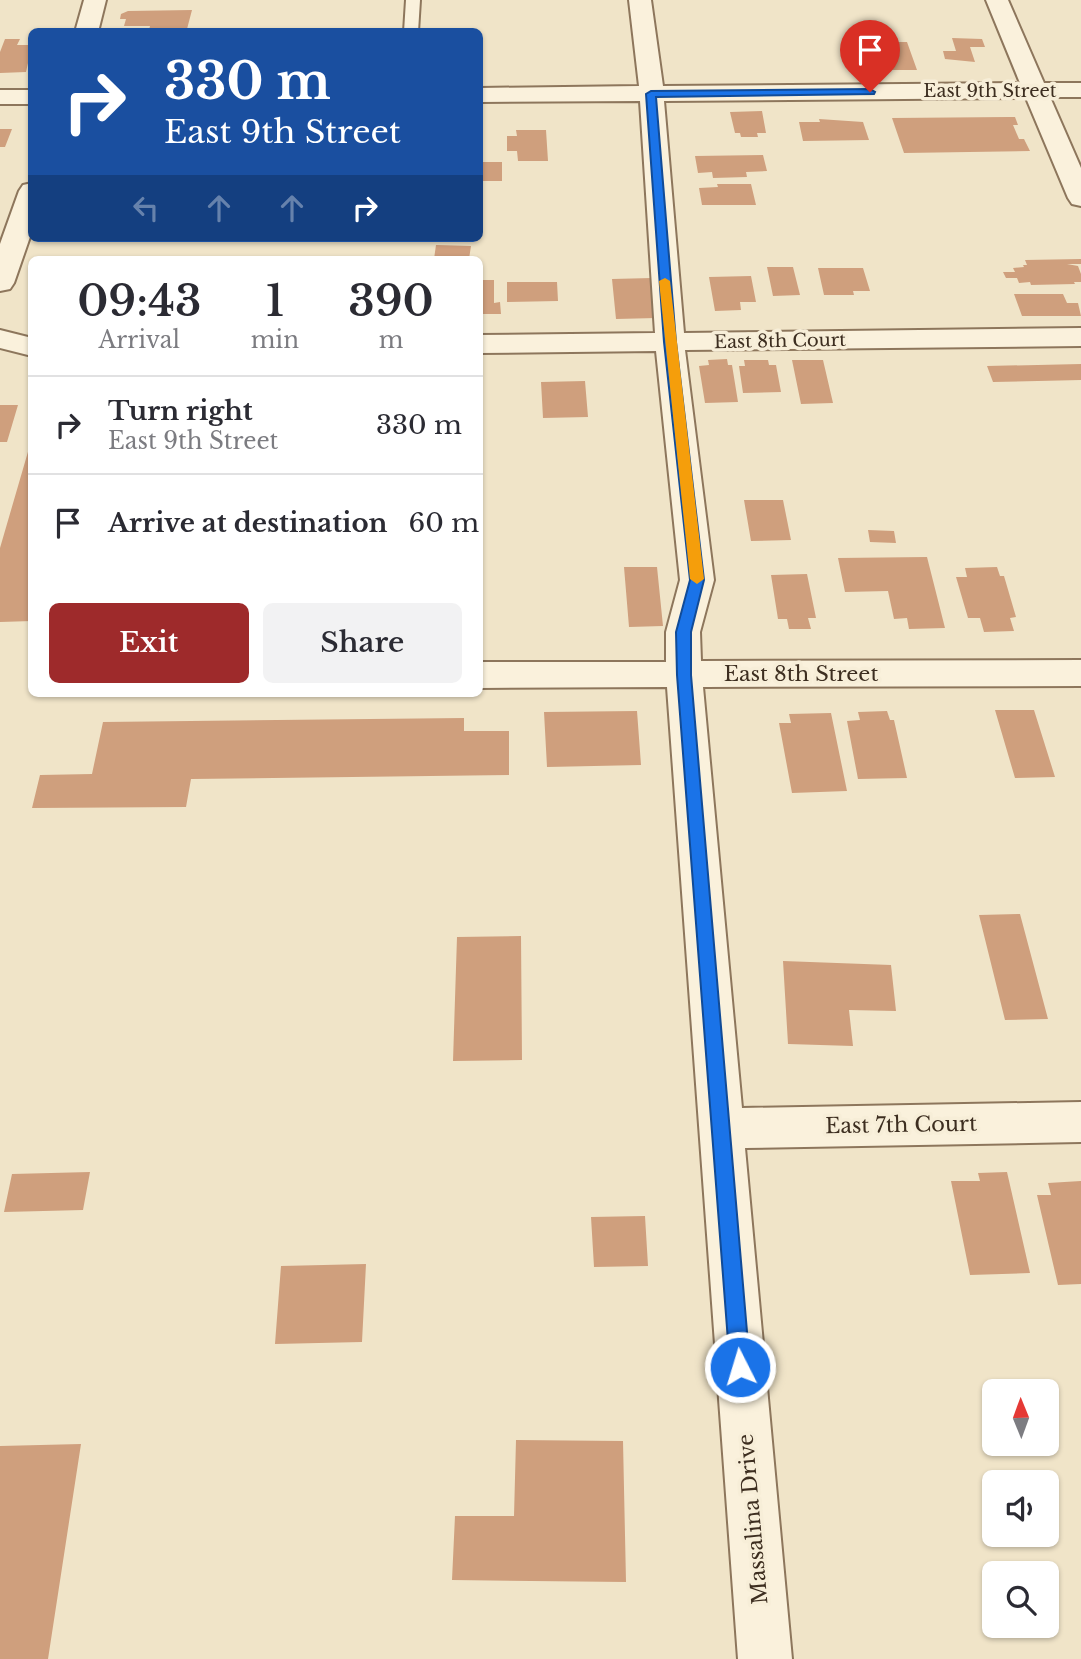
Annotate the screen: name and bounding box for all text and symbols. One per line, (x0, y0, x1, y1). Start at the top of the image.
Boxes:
pin (840, 20, 900, 92)
icon: arrive (851, 31, 889, 69)
text: 330 m (164, 51, 331, 112)
icon: right (49, 56, 140, 147)
street label: East 9th Street (923, 80, 1057, 102)
text: East 9th Street (164, 112, 401, 152)
icon: left (127, 189, 165, 227)
icon: ahead (200, 189, 238, 227)
icon: ahead (273, 189, 311, 227)
icon: right (346, 189, 384, 227)
text: 09:43 (77, 275, 201, 327)
text: 1 (266, 275, 284, 327)
text: 390 (348, 275, 434, 327)
text: Arrival (99, 326, 180, 354)
text: min (251, 326, 299, 354)
text: m (379, 326, 403, 354)
street label: East 8th Court (714, 329, 846, 353)
text: Turn right (108, 395, 253, 427)
icon: right (49, 406, 87, 444)
text: 330 m (376, 409, 462, 441)
text: East 9th Street (108, 427, 278, 455)
icon: arrive (49, 504, 87, 542)
text: Arrive at destination (108, 507, 388, 539)
text: 60 m (409, 507, 479, 539)
button: Exit (49, 603, 249, 683)
button: Share (263, 603, 462, 683)
street label: East 8th Street (724, 661, 878, 687)
street label: East 7th Court (825, 1111, 977, 1139)
position arrow (703, 1330, 777, 1404)
north arrow (982, 1379, 1059, 1456)
map controls (982, 1379, 1059, 1638)
street label: Massalina Drive (733, 1433, 773, 1605)
button: sound (982, 1470, 1059, 1547)
button: search (982, 1561, 1059, 1638)

